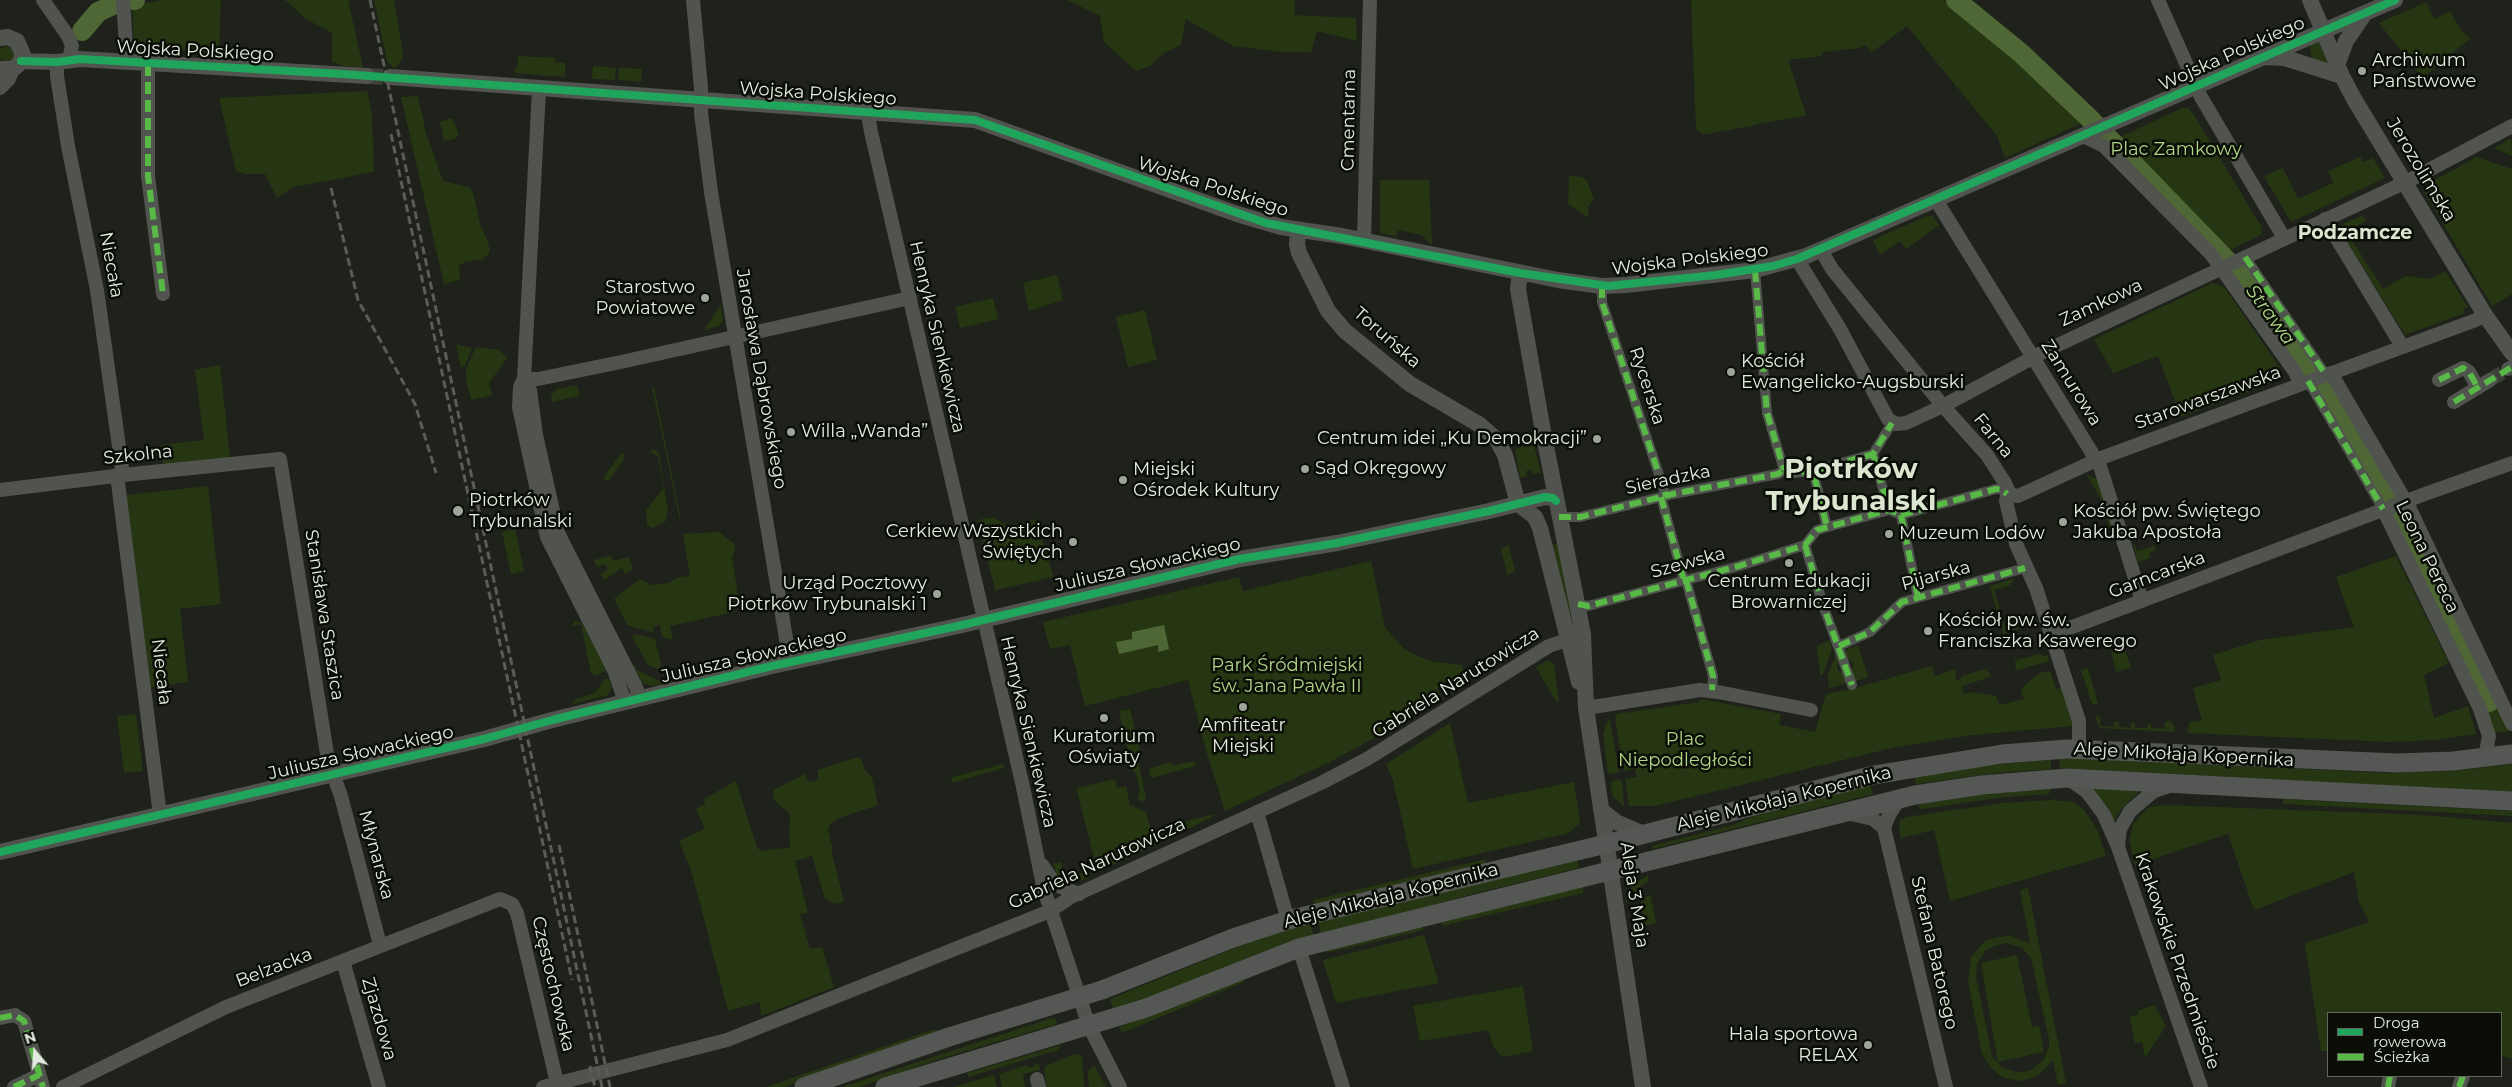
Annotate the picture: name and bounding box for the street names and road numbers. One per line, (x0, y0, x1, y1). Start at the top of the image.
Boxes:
street label: Wojska Polskiego (2156, 12, 2308, 96)
street label: Wojska Polskiego (116, 36, 274, 66)
street label: Cmentarna (1337, 69, 1361, 171)
street label: Wojska Polskiego (739, 78, 897, 110)
street label: Jerozolimska (2382, 114, 2460, 226)
street label: Wojska Polskiego (1135, 152, 1291, 222)
street label: Niecała (95, 230, 127, 300)
street label: Henryka Sienkiewicza (904, 239, 970, 435)
street label: Wojska Polskiego (1610, 240, 1770, 280)
street label: Jarosława Dąbrowskiego (731, 267, 791, 491)
street label: Zamkowa (2056, 274, 2146, 332)
street label: Toruńska (1349, 303, 1425, 373)
street label: Zamurowa (2036, 336, 2106, 430)
street label: Rycerska (1624, 344, 1670, 428)
street label: Starowarszawska (2132, 362, 2284, 434)
street label: Farna (1968, 409, 2018, 463)
street label: Szkolna (102, 441, 174, 469)
street label: Sieradzka (1623, 460, 1713, 500)
street label: Leona Pereca (2390, 497, 2464, 617)
street label: Stanisława Staszica (300, 528, 348, 702)
street label: Juliusza Słowackiego (1053, 533, 1243, 597)
street label: Szewska (1648, 543, 1728, 583)
street label: Garncarska (2106, 547, 2208, 603)
street label: Pijarska (1899, 556, 1973, 596)
street label: Gabriela Narutowicza (1369, 623, 1543, 743)
street label: Juliusza Słowackiego (659, 624, 849, 688)
street label: Henryka Sienkiewicza (995, 634, 1061, 830)
street label: Niecała (146, 638, 176, 706)
street label: Juliusza Słowackiego (266, 721, 456, 785)
street label: Aleje Mikołaja Kopernika (2073, 738, 2295, 772)
street label: Aleje Mikołaja Kopernika (1674, 762, 1894, 836)
street label: Młynarska (354, 808, 398, 902)
street label: Gabriela Narutowicza (1005, 813, 1189, 915)
street label: Aleja 3 Maja (1615, 840, 1653, 950)
street label: Krakowskie Przedmieście (2130, 850, 2224, 1072)
street label: Aleje Mikołaja Kopernika (1281, 859, 1501, 933)
street label: Stefana Batorego (1906, 874, 1962, 1032)
street label: Częstochowska (527, 914, 579, 1054)
street label: Belzacka (233, 944, 315, 992)
street label: Zjazdowa (357, 975, 401, 1063)

